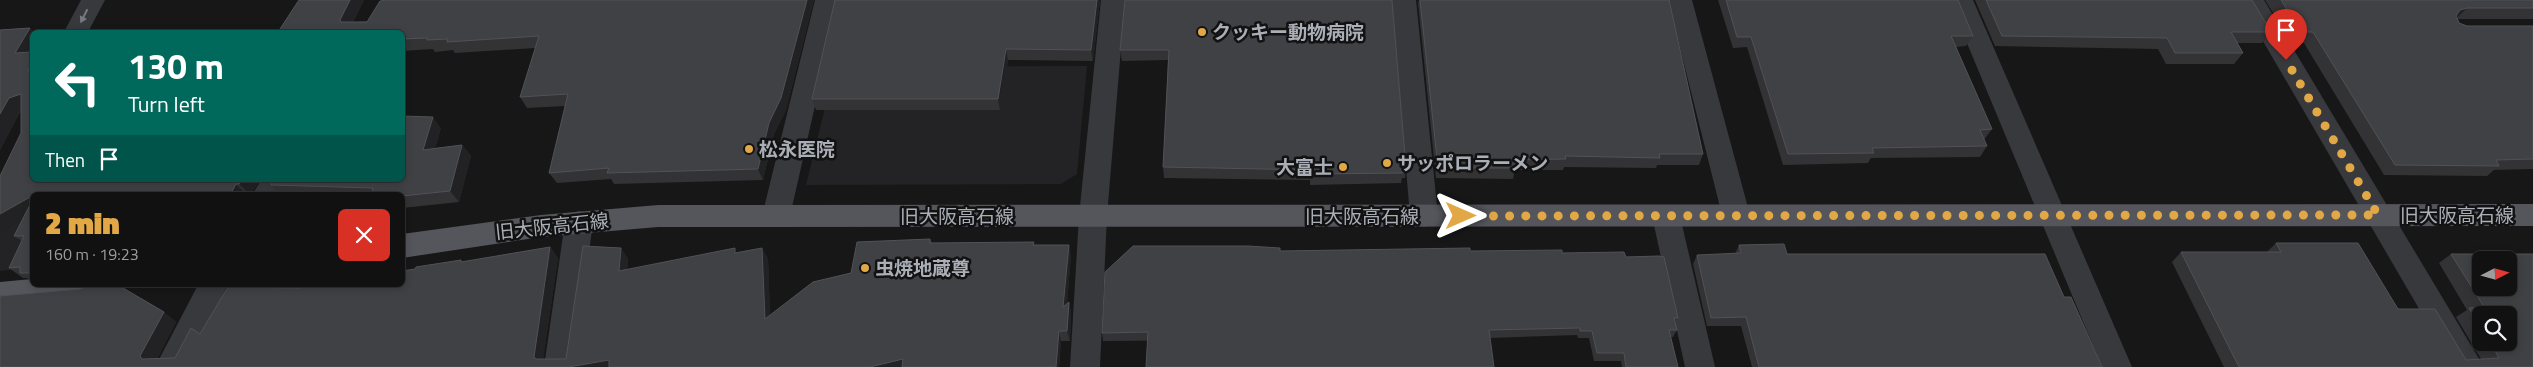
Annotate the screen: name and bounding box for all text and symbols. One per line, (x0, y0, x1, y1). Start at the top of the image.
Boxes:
one-way arrow (80, 9, 88, 23)
pin (2265, 9, 2307, 60)
icon: arrive (2272, 16, 2300, 44)
place label: クッキー動物病院 (1212, 17, 1364, 46)
marker: クッキー動物病院 (1196, 26, 1208, 38)
text: 130 m (128, 39, 224, 93)
icon: left (45, 50, 110, 115)
text: Turn left (128, 87, 205, 121)
place label: 松永医院 (759, 134, 835, 163)
marker: 松永医院 (743, 143, 755, 155)
text: Then (45, 145, 85, 174)
icon: arrive (95, 145, 123, 173)
place label: サッポロラーメン (1397, 148, 1548, 177)
place label: 大富士 (1276, 152, 1333, 181)
marker: サッポロラーメン (1381, 157, 1393, 169)
marker: 大富士 (1337, 161, 1349, 173)
position arrow (1434, 189, 1486, 241)
text: 2 min (45, 200, 120, 246)
street label: 旧大阪高石線 (2400, 200, 2514, 229)
street label: 旧大阪高石線 (900, 201, 1014, 230)
street label: 旧大阪高石線 (1305, 201, 1419, 230)
street label: 旧大阪高石線 (494, 205, 610, 246)
button: close (338, 209, 390, 261)
text: 160 m · 19:23 (45, 242, 139, 266)
north arrow (2472, 251, 2518, 296)
map controls (2472, 251, 2517, 351)
place label: 虫焼地蔵尊 (875, 253, 970, 282)
marker: 虫焼地蔵尊 (859, 262, 871, 274)
button: search (2472, 306, 2517, 351)

